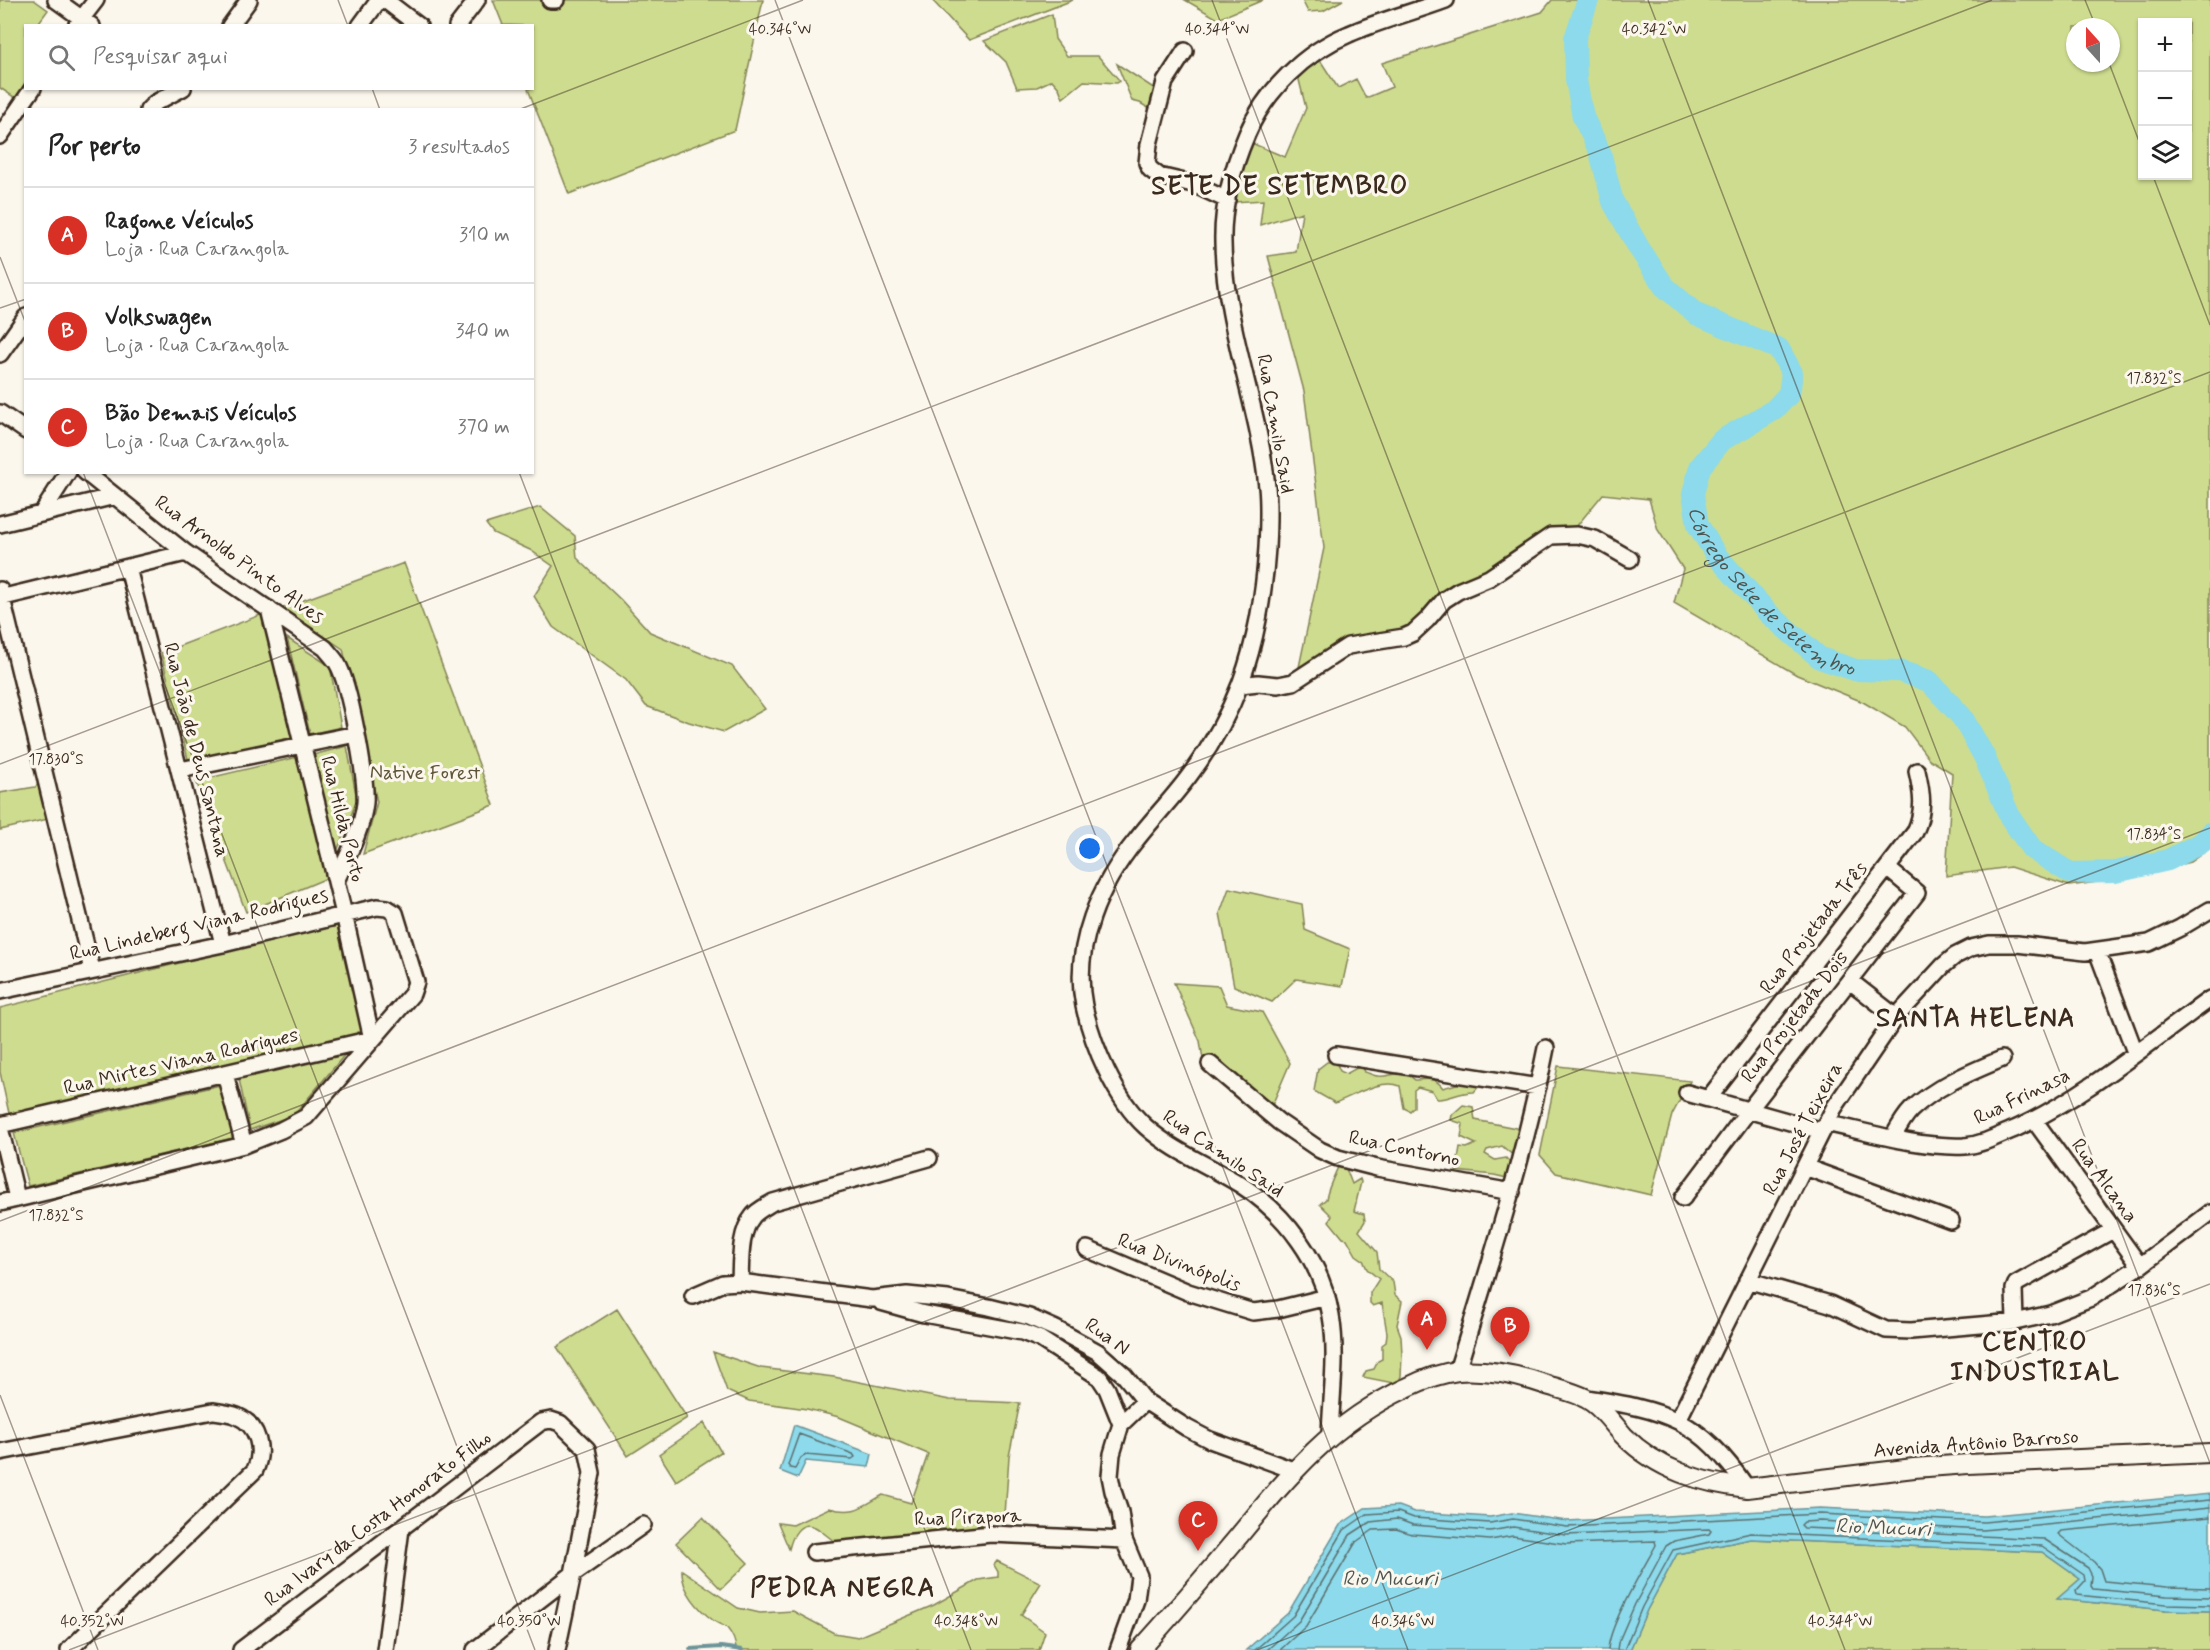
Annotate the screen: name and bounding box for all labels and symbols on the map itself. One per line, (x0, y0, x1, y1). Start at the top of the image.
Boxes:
north arrow (2066, 18, 2120, 72)
text: 40.346°W (749, 20, 811, 40)
text: 40.344°W (1185, 20, 1249, 40)
text: 40.342°W (1622, 20, 1686, 40)
district label: SETE DE SETEMBRO (1151, 170, 1409, 204)
street label: Rua Camilo Said (1249, 352, 1301, 496)
text: 17.832°S (2127, 369, 2181, 389)
street label: Rua Arnoldo Pinto Alves (149, 489, 329, 631)
water label: Córrego Sete de Setembro (1681, 505, 1860, 683)
street label: Rua João de Deus Santana (156, 640, 236, 860)
text: 17.830°S (29, 750, 83, 770)
street label: Rua Hilda Porto (313, 753, 371, 885)
park label: Native Forest (370, 760, 480, 787)
text: 17.834°S (2127, 825, 2181, 845)
your location (1075, 834, 1104, 863)
street label: Rua Projetada Três (1754, 856, 1874, 1000)
street label: Rua Lindeberg Viana Rodrigues (67, 882, 331, 970)
street label: Rua Projetada Dois (1735, 945, 1855, 1089)
district label: SANTA HELENA (1876, 1002, 2076, 1036)
street label: Rua Mirtes Viana Rodrigues (61, 1022, 301, 1102)
street label: Rua José Teixeira (1757, 1058, 1849, 1200)
street label: Rua Frinasa (1969, 1062, 2075, 1132)
street label: Rua Camilo Said (1157, 1103, 1289, 1205)
street label: Rua Contorno (1346, 1124, 1462, 1174)
street label: Rua Alcana (2064, 1133, 2144, 1229)
text: 17.832°S (29, 1206, 83, 1226)
street label: Rua Divinópolis (1114, 1227, 1245, 1299)
text: 17.836°S (2127, 1281, 2181, 1301)
pin: A (1408, 1300, 1446, 1350)
pin: B (1490, 1308, 1530, 1357)
street label: Rua N (1079, 1312, 1135, 1362)
district label: CENTRO INDUSTRIAL (1950, 1326, 2120, 1390)
street label: Avenida Antônio Barroso (1872, 1423, 2080, 1465)
street label: Rua Ivary da Costa Honorato Filho (259, 1425, 497, 1613)
pin: C (1178, 1502, 1218, 1551)
street label: Rua Pirapora (914, 1503, 1023, 1533)
water label: Rio Mucuri (1835, 1512, 1933, 1544)
water label: Rio Mucuri (1342, 1565, 1440, 1593)
district label: PEDRA NEGRA (750, 1572, 936, 1606)
text: 40.352°W (60, 1612, 124, 1632)
text: 40.350°W (497, 1612, 561, 1632)
text: 40.348°W (934, 1612, 998, 1632)
text: 40.346°W (1372, 1612, 1434, 1632)
text: 40.344°W (1808, 1612, 1872, 1632)

